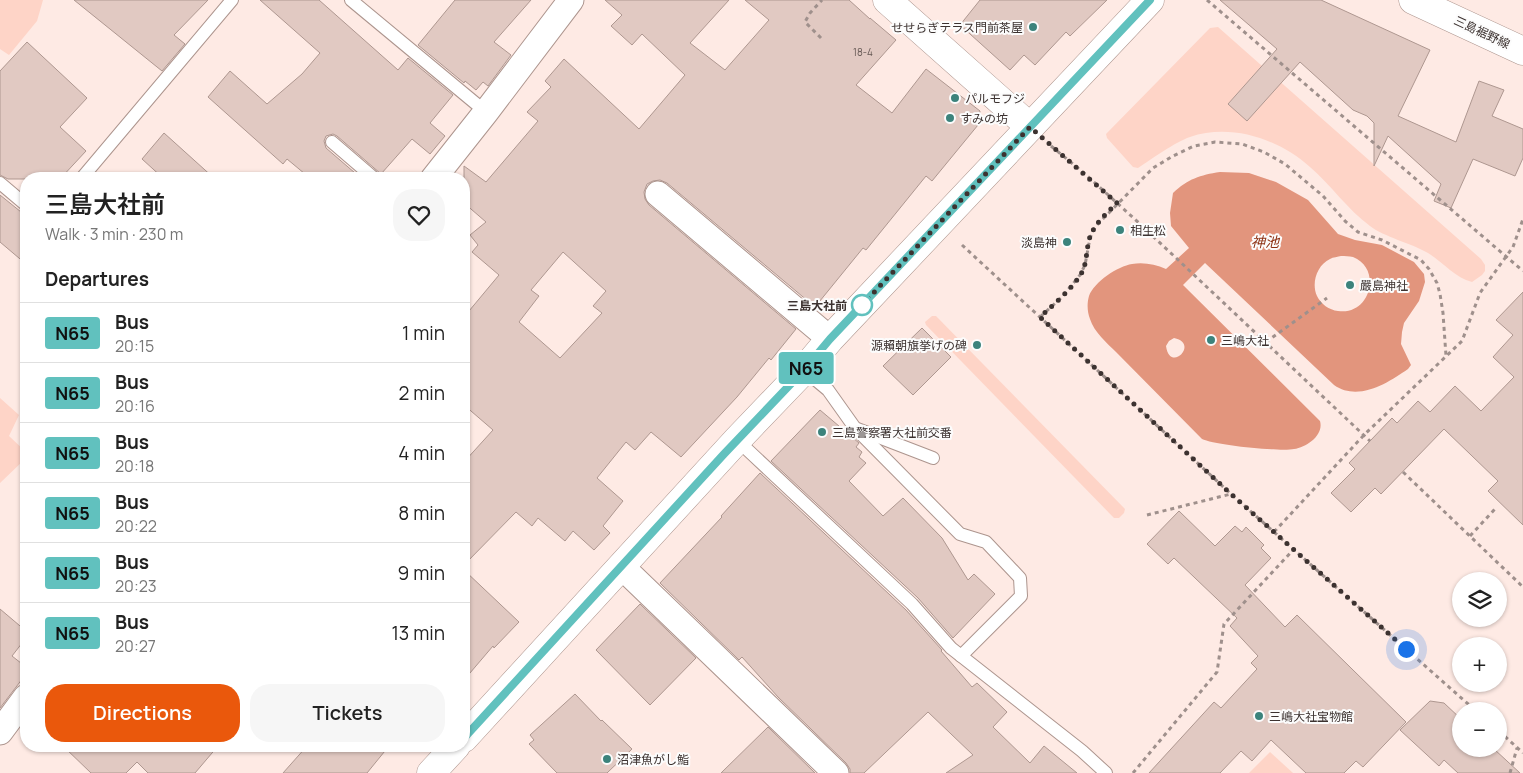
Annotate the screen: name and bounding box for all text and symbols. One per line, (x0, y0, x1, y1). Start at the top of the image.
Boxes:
street label: 三島裾野線 (1451, 12, 1513, 52)
place label: せせらぎテラス門前茶屋 (891, 19, 1023, 36)
marker: せせらぎテラス門前茶屋 (1027, 21, 1039, 33)
house number: 18-4 (853, 45, 873, 59)
place label: パルモフジ (965, 90, 1025, 107)
marker: パルモフジ (949, 92, 961, 104)
place label: すみの坊 (960, 110, 1008, 127)
marker: すみの坊 (944, 112, 956, 124)
text: 三島大社前 (45, 187, 165, 220)
button: heart (393, 189, 445, 241)
place label: 相生松 (1130, 222, 1166, 239)
text: Walk · 3 min · 230 m (45, 223, 183, 245)
marker: 相生松 (1114, 224, 1126, 236)
water label: 神池 (1251, 232, 1281, 251)
place label: 淡島神 (1021, 234, 1057, 251)
marker: 淡島神 (1061, 236, 1073, 248)
text: Departures (45, 266, 149, 292)
place label: 嚴島神社 (1360, 277, 1408, 294)
marker: 嚴島神社 (1344, 279, 1356, 291)
marker: 三島大社前 (851, 294, 873, 316)
place label: 三島大社前 (787, 297, 847, 314)
text: Bus (115, 309, 149, 335)
text: 1 min (402, 320, 445, 346)
text: N65 (55, 321, 90, 345)
place label: 三嶋大社 (1221, 332, 1269, 349)
marker: 三嶋大社 (1205, 334, 1217, 346)
text: 20:15 (115, 335, 154, 357)
place label: 源賴朝旗挙げの碑 (871, 337, 967, 354)
marker: 源賴朝旗挙げの碑 (971, 339, 983, 351)
line badge: N65 (777, 352, 835, 384)
text: N65 (789, 356, 823, 380)
text: Bus (115, 369, 149, 395)
text: 2 min (399, 380, 445, 406)
text: N65 (55, 381, 90, 405)
text: 20:16 (115, 395, 155, 417)
place label: 三島警察署大社前交番 (832, 424, 952, 441)
marker: 三島警察署大社前交番 (816, 426, 828, 438)
text: Bus (115, 429, 149, 455)
text: 4 min (398, 440, 445, 466)
text: N65 (55, 441, 90, 465)
text: 20:18 (115, 455, 154, 477)
text: Bus (115, 489, 149, 515)
text: 8 min (398, 500, 445, 526)
text: N65 (55, 501, 90, 525)
text: 20:22 (115, 515, 157, 537)
text: Bus (115, 549, 149, 575)
text: 9 min (398, 560, 445, 586)
text: N65 (55, 561, 90, 585)
map controls (1452, 572, 1507, 757)
button: layers (1452, 572, 1507, 627)
text: 20:23 (115, 575, 157, 597)
text: Bus (115, 609, 149, 635)
text: 13 min (391, 620, 445, 646)
text: N65 (55, 621, 90, 645)
text: 20:27 (115, 635, 156, 657)
your location (1394, 637, 1419, 662)
button: + (1452, 637, 1507, 692)
button: Directions (45, 684, 240, 742)
button: Tickets (250, 684, 445, 742)
button: − (1452, 702, 1507, 757)
place label: 三嶋大社宝物館 (1269, 708, 1353, 725)
marker: 三嶋大社宝物館 (1253, 710, 1265, 722)
place label: 沼津魚がし鮨 (617, 751, 689, 768)
marker: 沼津魚がし鮨 (601, 753, 613, 765)

